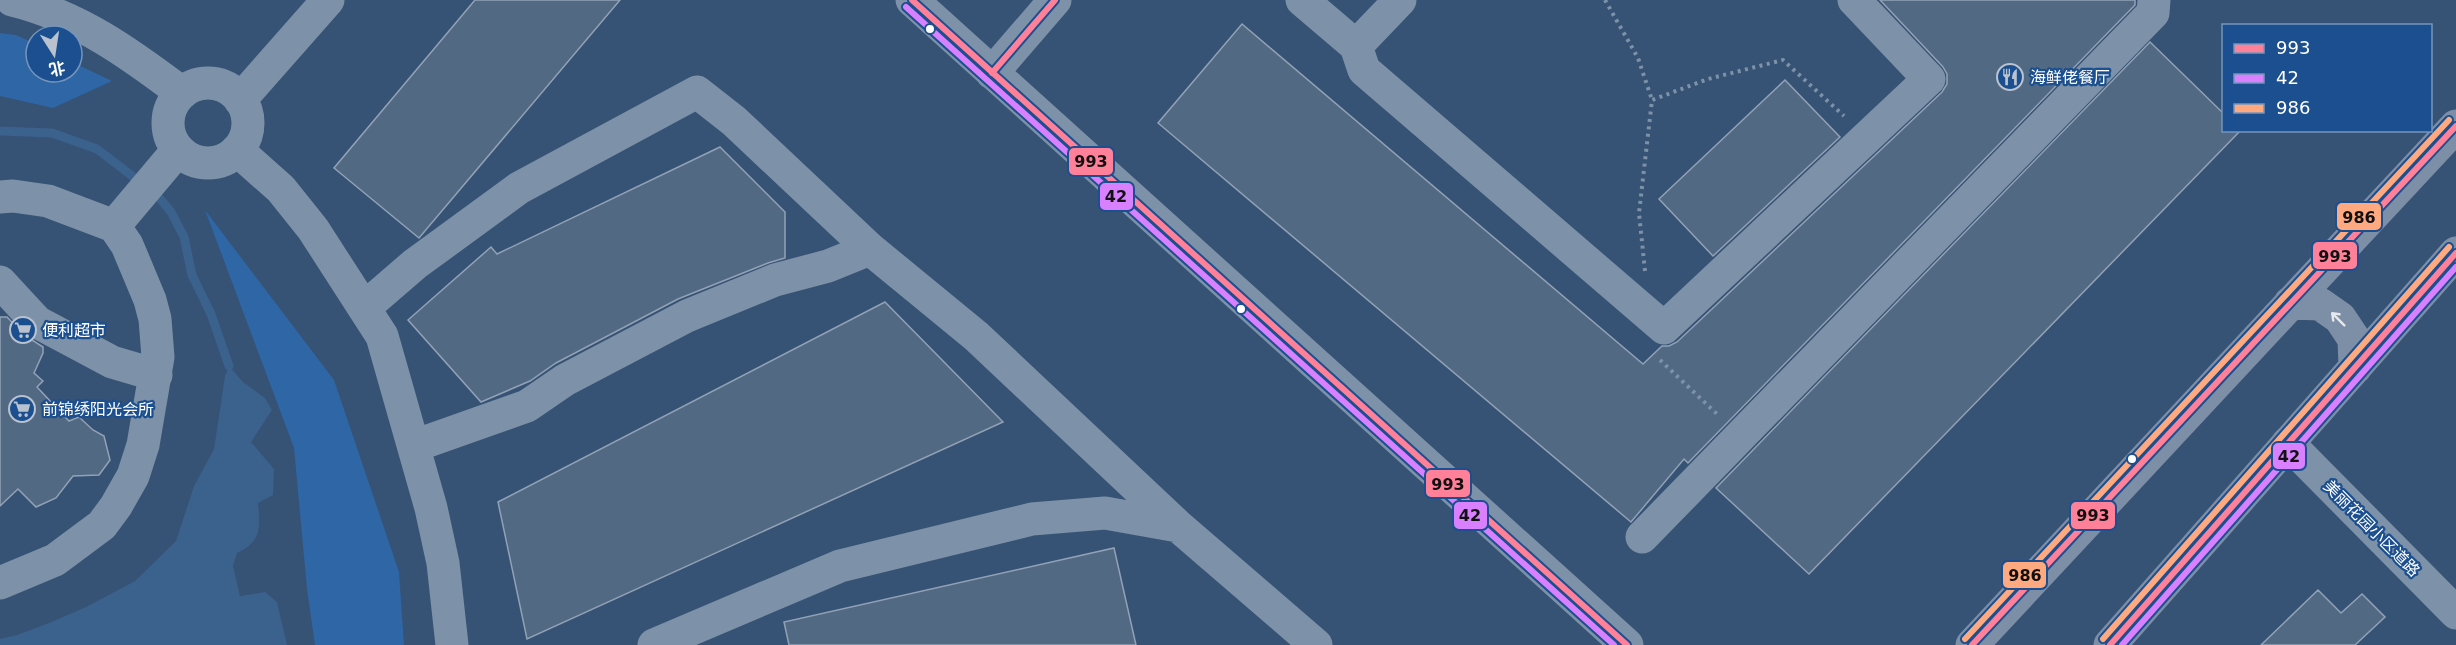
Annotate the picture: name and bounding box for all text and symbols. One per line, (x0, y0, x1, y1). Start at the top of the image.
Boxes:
unlabelled marker (924, 23, 936, 35)
north arrow (24, 24, 84, 84)
legend (2222, 24, 2432, 132)
text: 993 (2276, 37, 2310, 58)
text: 北 (47, 57, 67, 79)
restaurant icon: 海鲜佬餐厅 (1995, 62, 2025, 92)
text: 42 (2276, 67, 2299, 88)
place label: 海鲜佬餐厅 (2030, 68, 2110, 87)
text: 986 (2276, 97, 2310, 118)
line badge: 993 (1068, 147, 1114, 176)
text: 993 (1074, 152, 1108, 171)
line badge: 42 (1099, 182, 1134, 211)
text: 42 (1105, 187, 1127, 206)
line badge: 986 (2336, 202, 2382, 231)
text: 986 (2342, 208, 2376, 227)
line badge: 993 (2312, 241, 2358, 270)
text: 993 (2318, 247, 2352, 266)
unlabelled marker (1235, 303, 1247, 315)
one-way arrow (2331, 312, 2346, 326)
supermarket icon: 便利超市 (8, 315, 38, 345)
place label: 便利超市 (42, 321, 106, 340)
supermarket icon: 前锦绣阳光会所 (7, 394, 37, 424)
place label: 前锦绣阳光会所 (42, 400, 154, 419)
line badge: 42 (2272, 442, 2306, 470)
text: 42 (2278, 447, 2300, 466)
unlabelled marker (2126, 453, 2138, 465)
line badge: 993 (1425, 469, 1471, 498)
text: 993 (1431, 475, 1465, 494)
street label: 美丽花园小区道路 (2320, 476, 2424, 580)
line badge: 42 (1453, 501, 1488, 530)
line badge: 993 (2070, 501, 2116, 530)
text: 42 (1459, 506, 1481, 525)
text: 993 (2076, 506, 2110, 525)
line badge: 986 (2002, 561, 2047, 589)
text: 986 (2008, 566, 2042, 585)

